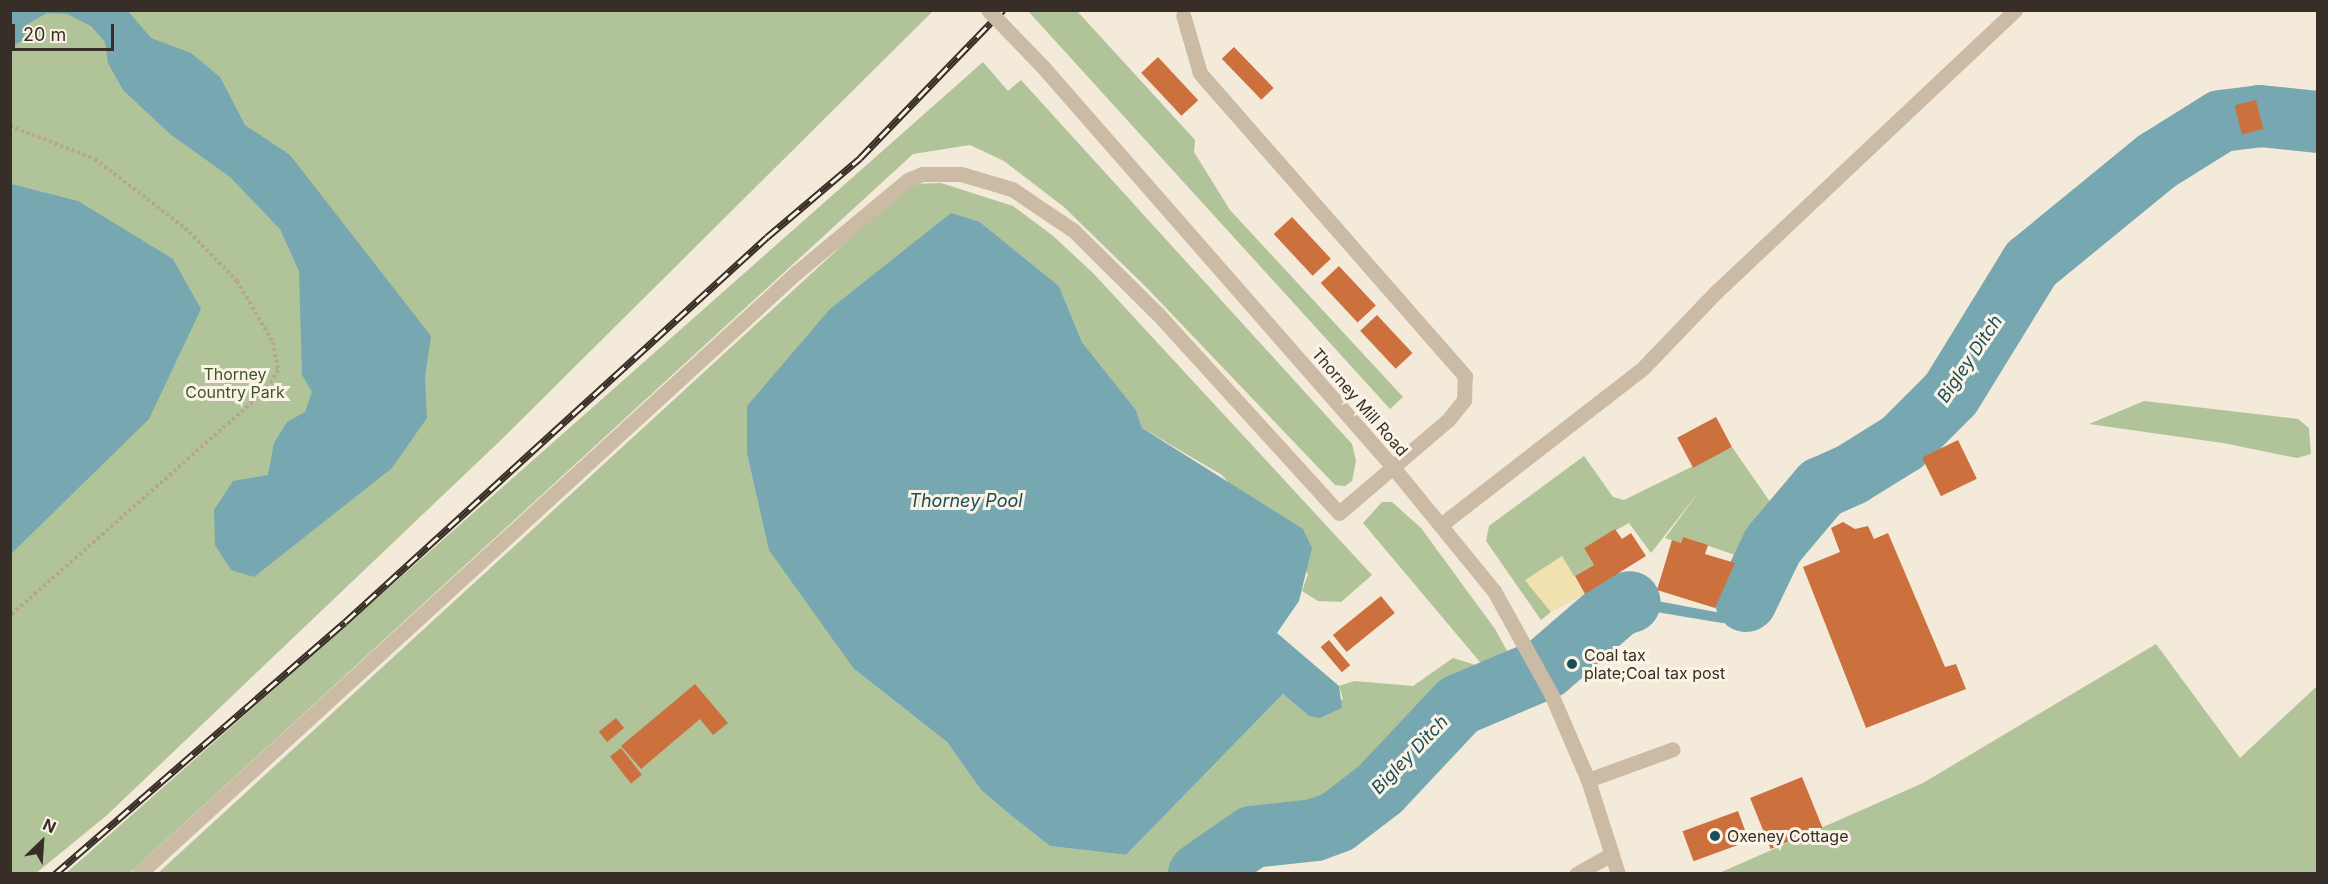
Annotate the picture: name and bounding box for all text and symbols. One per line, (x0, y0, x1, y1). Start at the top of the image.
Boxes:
scale bar (15, 12, 117, 50)
text: 20 m (23, 24, 66, 45)
water label: Bigley Ditch (1933, 311, 2007, 407)
street label: Thorney Mill Road (1308, 344, 1412, 460)
park label: Thorney Country Park (185, 364, 285, 402)
water label: Thorney Pool (909, 490, 1023, 512)
place label: Coal tax plate;Coal tax post (1584, 645, 1725, 683)
marker: Coal tax plate;Coal tax post (1565, 657, 1579, 671)
water label: Bigley Ditch (1367, 711, 1453, 799)
north arrow (12, 812, 72, 872)
text: N (40, 814, 59, 837)
place label: Oxeney Cottage (1727, 826, 1848, 846)
marker: Oxeney Cottage (1708, 829, 1722, 843)

